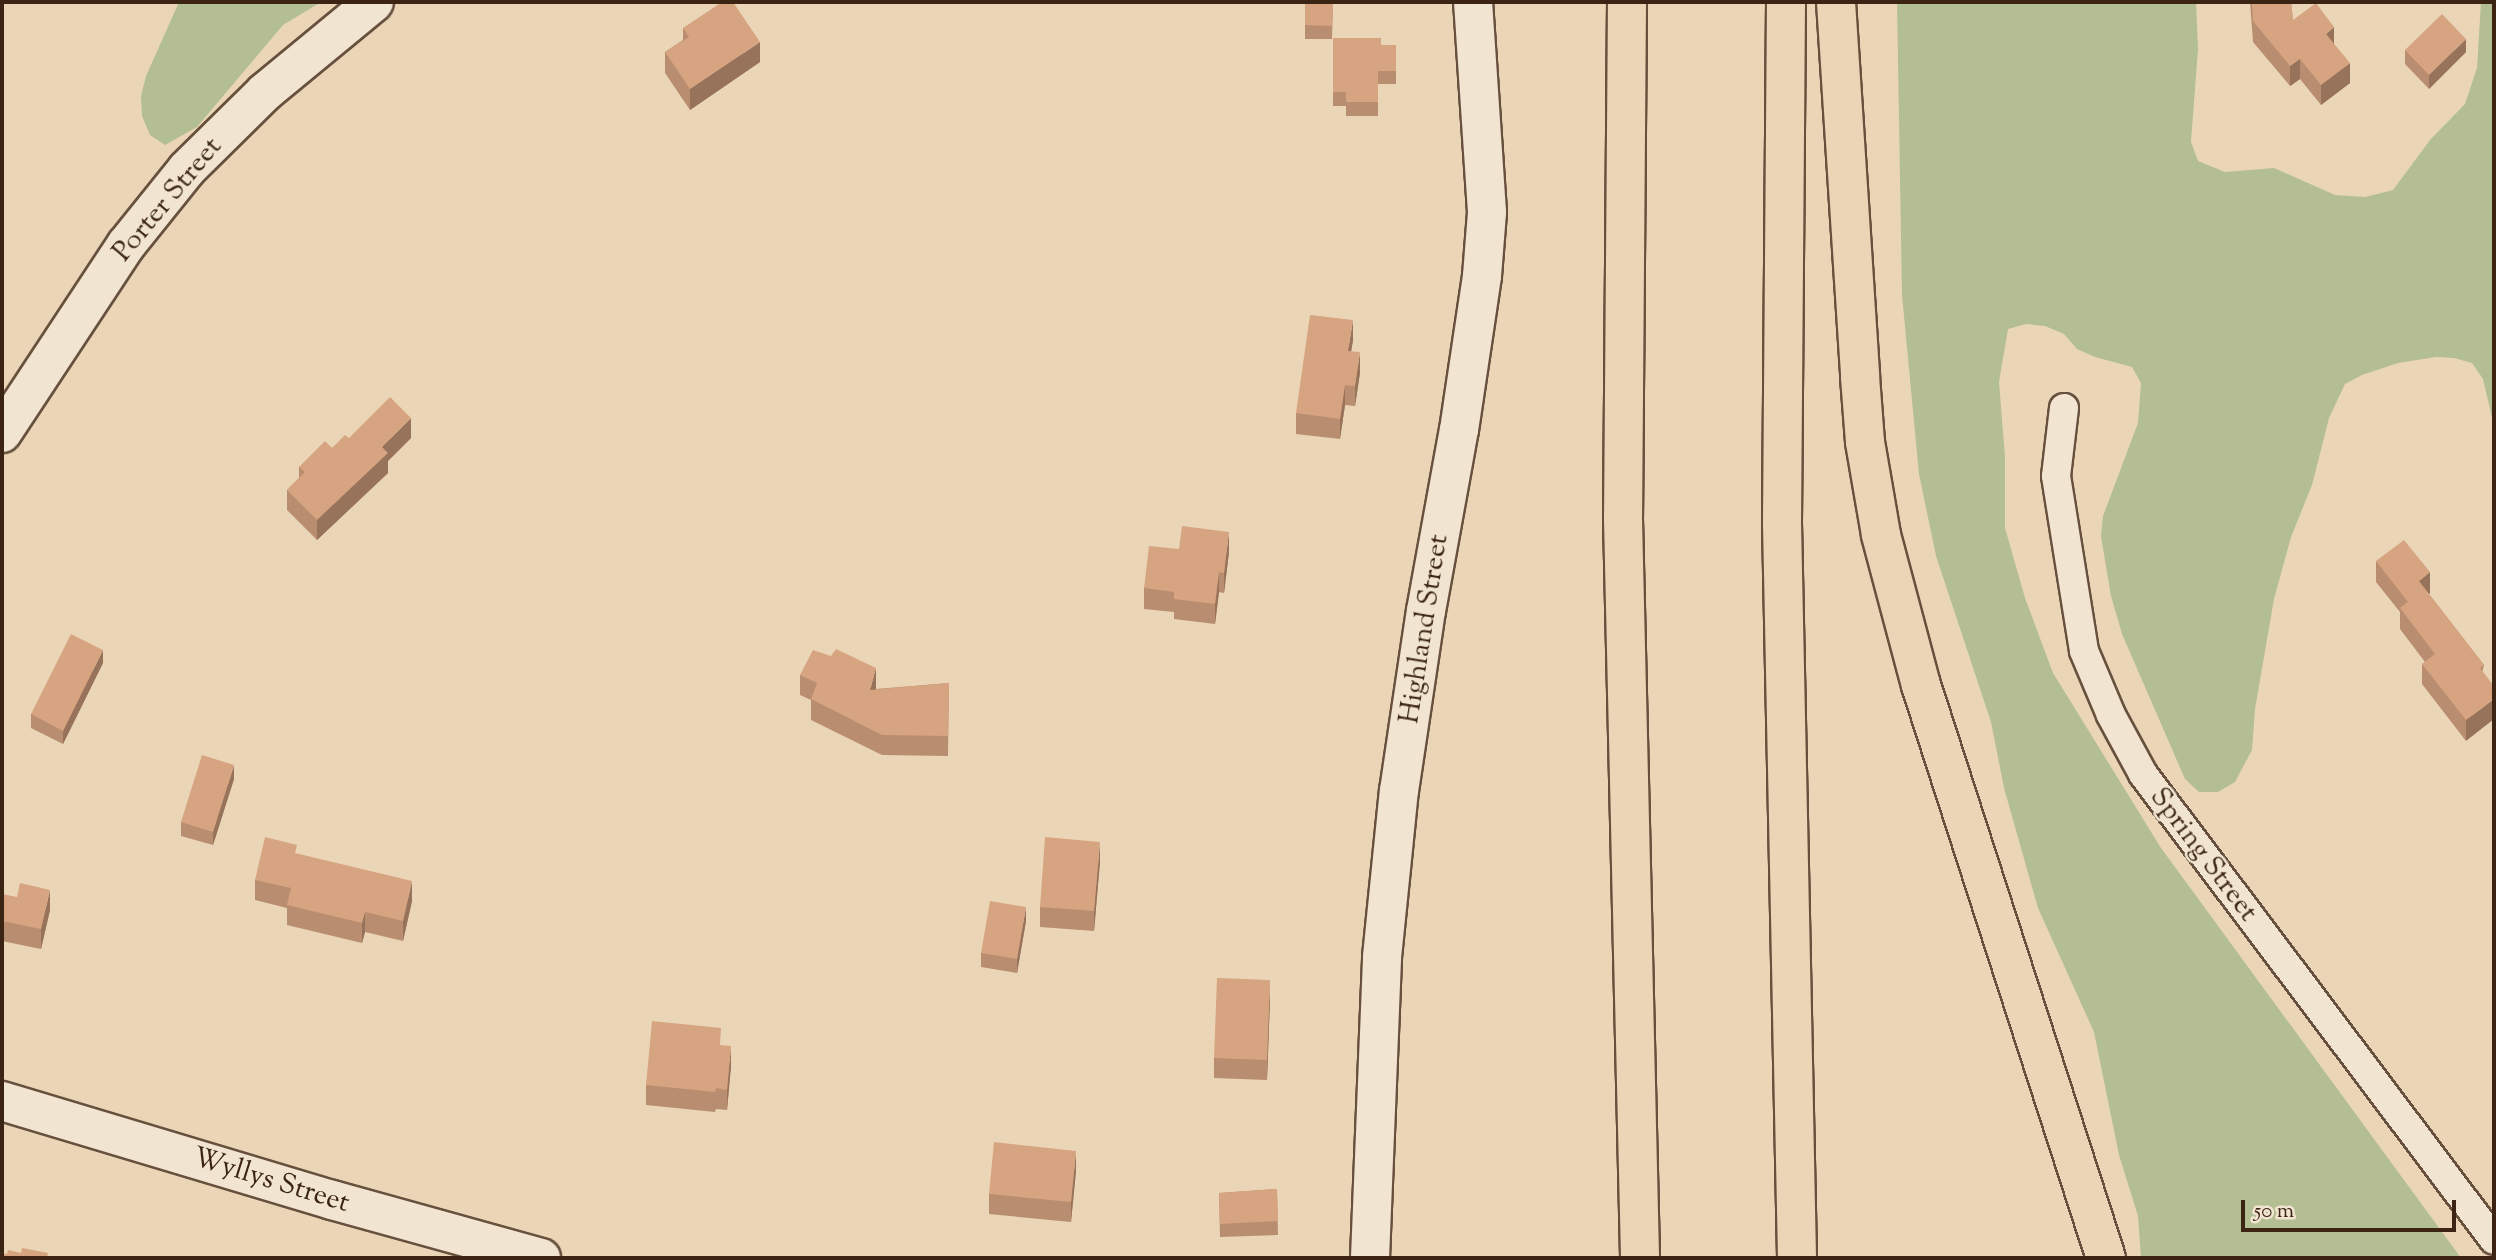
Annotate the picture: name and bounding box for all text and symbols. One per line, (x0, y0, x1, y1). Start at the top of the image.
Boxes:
street label: Porter Street (106, 131, 230, 269)
street label: Highland Street (1393, 532, 1457, 726)
street label: Spring Street (2142, 781, 2264, 929)
street label: Wyllys Street (189, 1141, 353, 1221)
scale bar (2244, 1186, 2459, 1230)
text: 50 m (2254, 1197, 2294, 1227)

